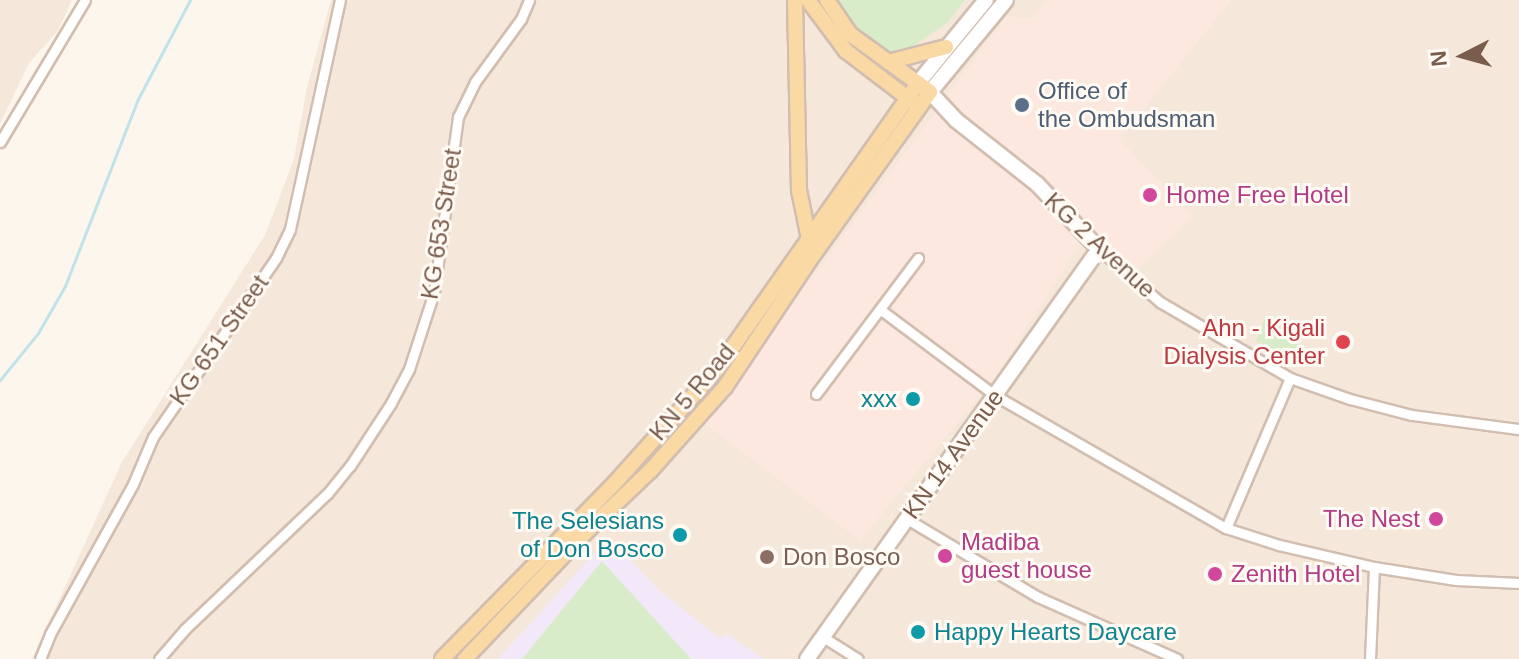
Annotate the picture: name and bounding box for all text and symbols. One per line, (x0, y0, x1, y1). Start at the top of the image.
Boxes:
north arrow (1423, 16, 1503, 96)
text: N (1425, 49, 1452, 68)
place label: Office of the Ombudsman (1038, 77, 1215, 133)
marker: Office of the Ombudsman (1013, 96, 1031, 114)
street label: KG 653 Street (415, 147, 467, 301)
place label: Home Free Hotel (1166, 181, 1349, 209)
street label: KG 2 Avenue (1038, 186, 1162, 304)
marker: Home Free Hotel (1141, 186, 1159, 204)
street label: KG 651 Street (164, 269, 274, 411)
place label: Ahn - Kigali Dialysis Center (1164, 314, 1325, 370)
marker: Ahn - Kigali Dialysis Center (1332, 331, 1354, 353)
street label: KN 5 Road (643, 338, 741, 446)
street label: KN 14 Avenue (896, 383, 1010, 525)
place label: xxx (861, 385, 897, 413)
marker: xxx (904, 390, 922, 408)
place label: The Nest (1323, 505, 1420, 533)
place label: The Selesians of Don Bosco (512, 507, 664, 563)
marker: The Nest (1427, 510, 1445, 528)
marker: The Selesians of Don Bosco (671, 526, 689, 544)
place label: Madiba guest house (961, 528, 1092, 584)
place label: Don Bosco (783, 543, 900, 571)
marker: Madiba guest house (936, 547, 954, 565)
marker: Don Bosco (758, 548, 776, 566)
place label: Zenith Hotel (1231, 560, 1360, 588)
marker: Zenith Hotel (1206, 565, 1224, 583)
place label: Happy Hearts Daycare (934, 618, 1177, 646)
marker: Happy Hearts Daycare (909, 623, 927, 641)

